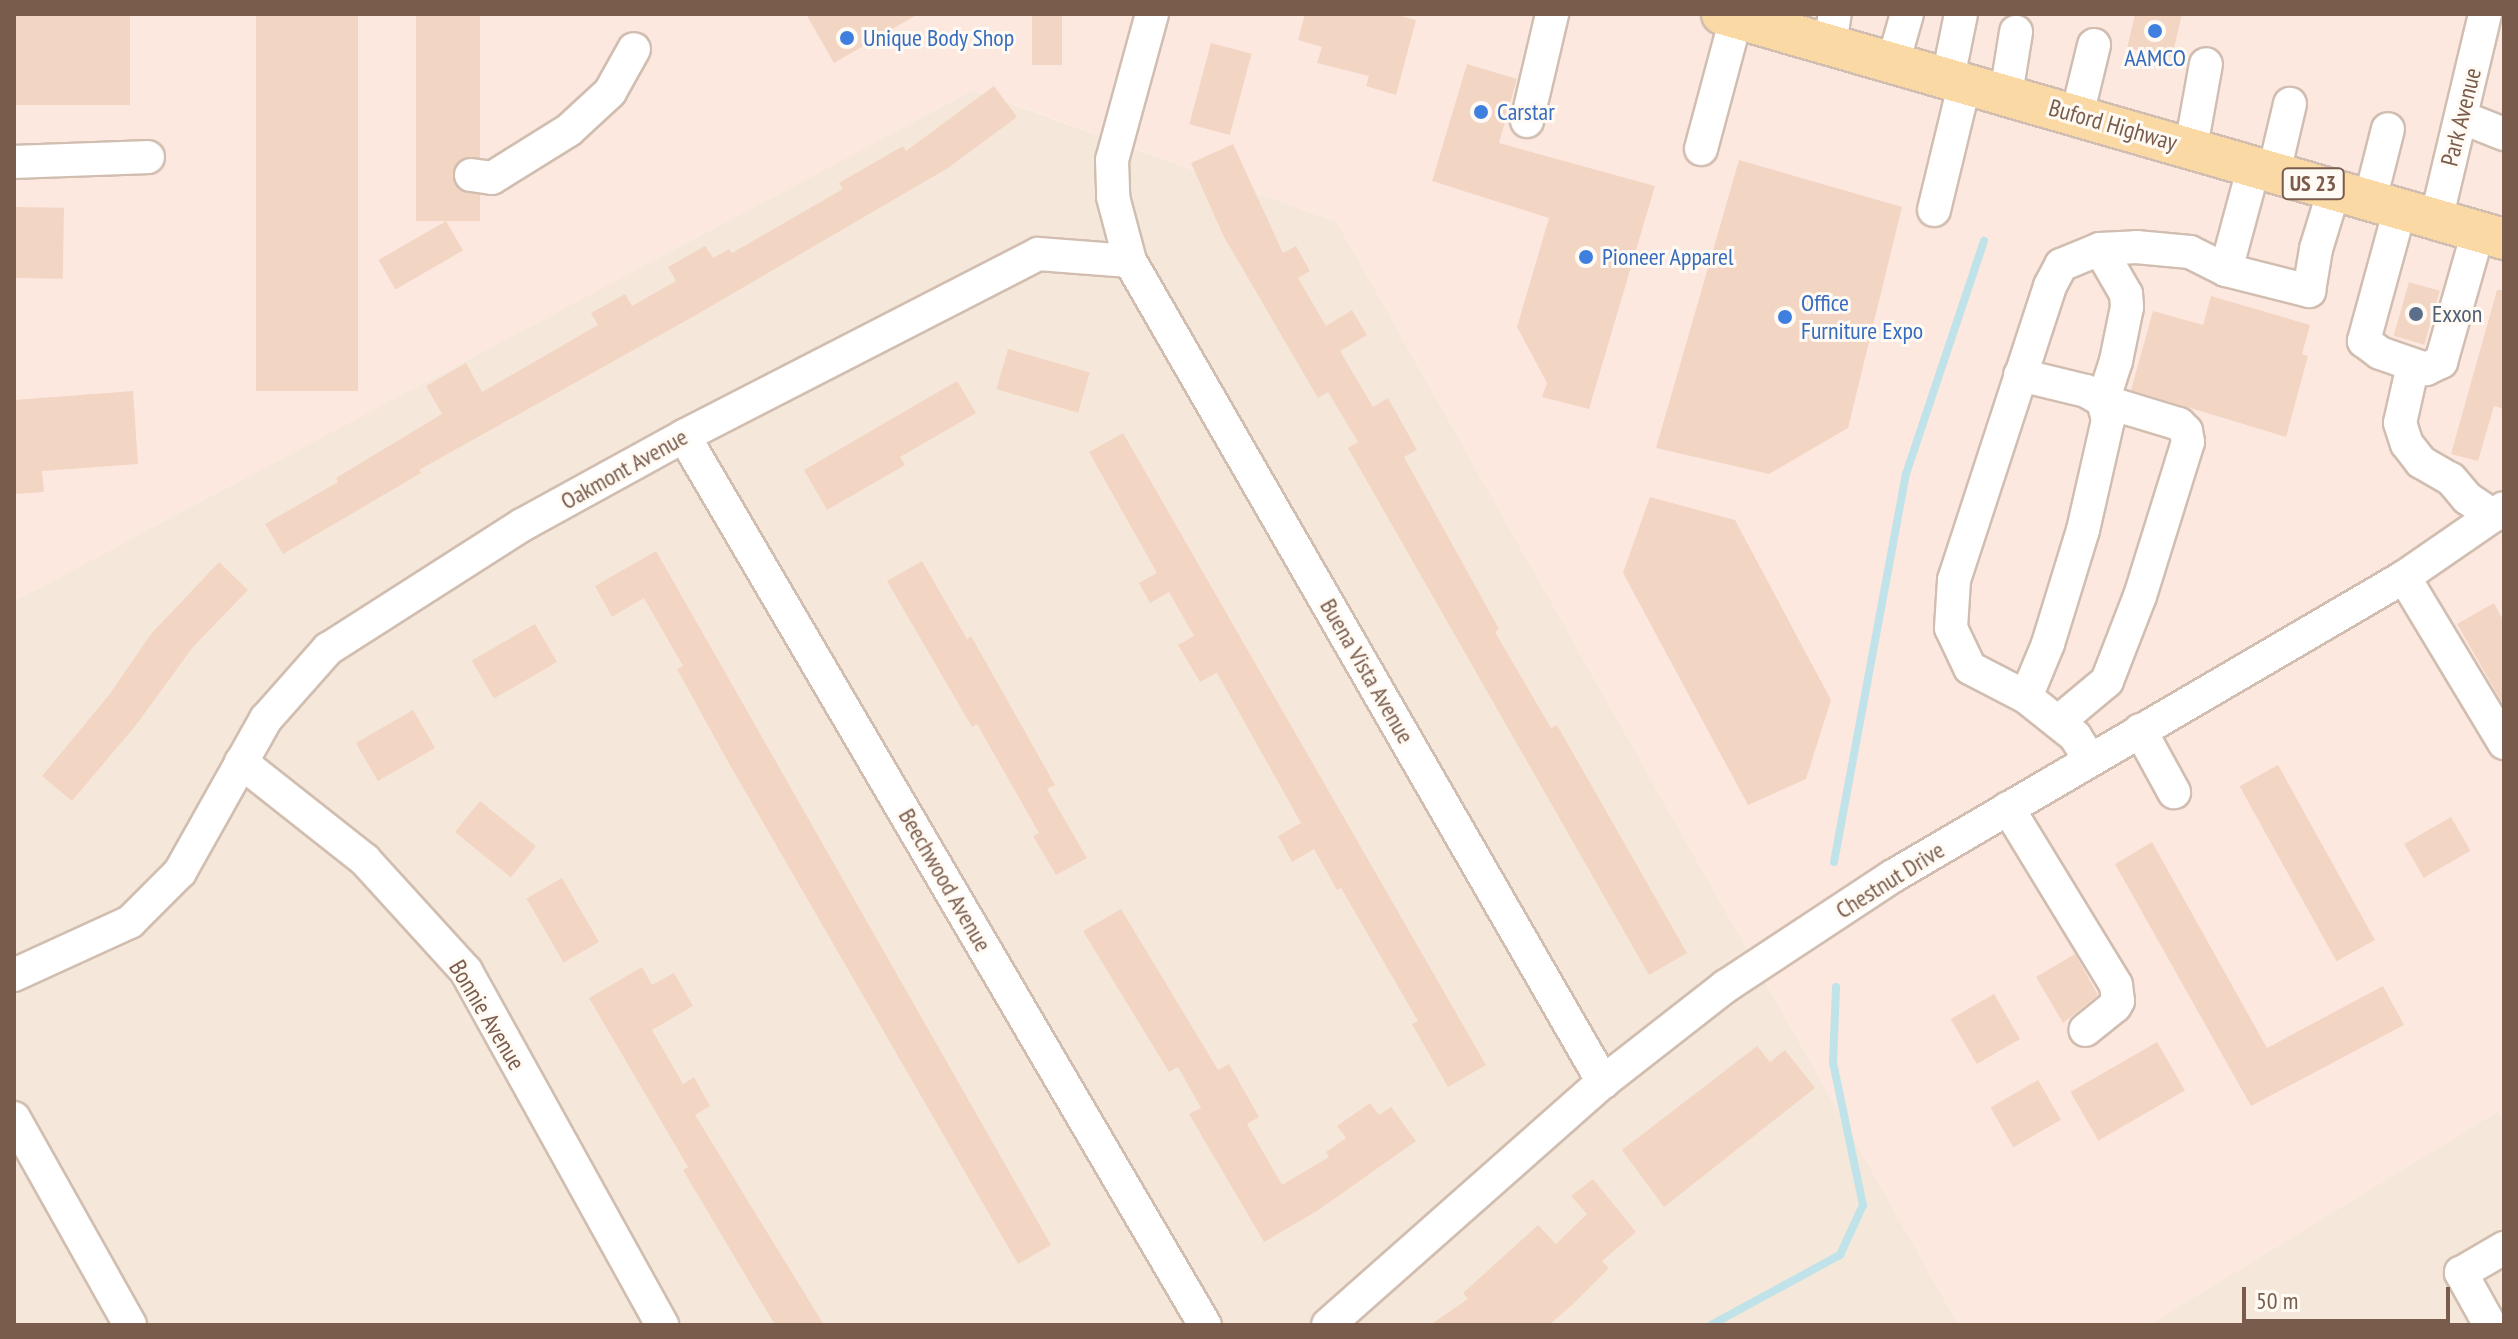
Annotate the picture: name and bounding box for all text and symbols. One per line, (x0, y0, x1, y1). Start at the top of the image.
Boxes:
marker: AAMCO (2146, 22, 2164, 40)
place label: Unique Body Shop (863, 24, 1015, 52)
marker: Unique Body Shop (838, 29, 856, 47)
place label: AAMCO (2124, 44, 2186, 72)
street label: Park Avenue (2435, 64, 2487, 170)
street label: Buford Highway (2046, 93, 2180, 157)
place label: Carstar (1497, 98, 1555, 126)
marker: Carstar (1472, 103, 1490, 121)
road number: US 23 (2281, 166, 2345, 202)
place label: Pioneer Apparel (1602, 243, 1734, 271)
marker: Pioneer Apparel (1577, 248, 1595, 266)
place label: Office Furniture Expo (1801, 289, 1923, 345)
place label: Exxon (2432, 300, 2482, 328)
marker: Exxon (2407, 305, 2425, 323)
marker: Office Furniture Expo (1776, 308, 1794, 326)
street label: Oakmont Avenue (555, 422, 693, 516)
street label: Buena Vista Avenue (1314, 593, 1420, 749)
street label: Beechwood Avenue (892, 803, 998, 957)
street label: Chestnut Drive (1830, 835, 1950, 925)
street label: Bonnie Avenue (443, 955, 531, 1075)
scale bar (2246, 1271, 2454, 1321)
text: 50 m (2256, 1285, 2298, 1316)

